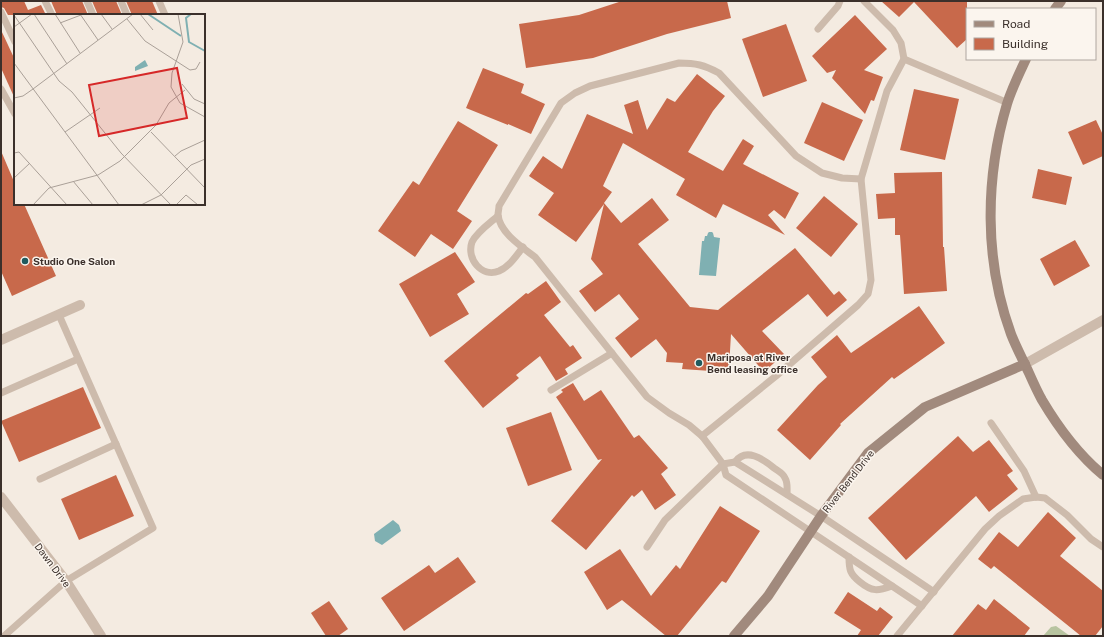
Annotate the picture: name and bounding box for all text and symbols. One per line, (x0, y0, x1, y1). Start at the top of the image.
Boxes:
legend (966, 8, 1096, 60)
inset map (14, 14, 205, 205)
text: Road (1002, 17, 1030, 31)
text: Building (1002, 37, 1048, 51)
place label: Studio One Salon (33, 255, 115, 267)
marker: Studio One Salon (20, 256, 30, 266)
place label: Mariposa at River Bend leasing office (707, 351, 798, 375)
marker: Mariposa at River Bend leasing office (694, 358, 704, 368)
street label: River Bend Drive (820, 447, 877, 515)
street label: Dawn Drive (32, 541, 74, 590)

